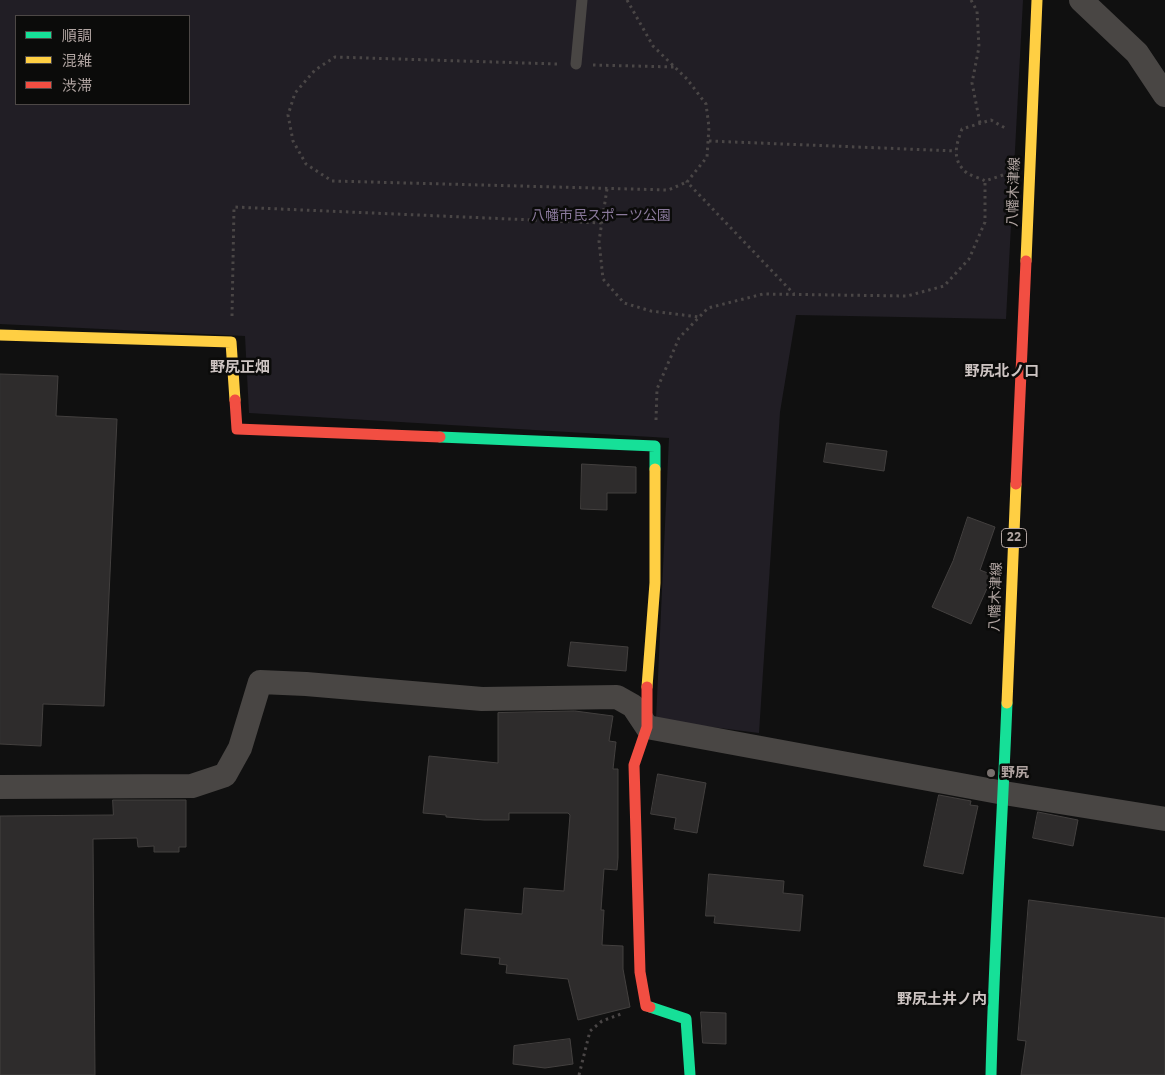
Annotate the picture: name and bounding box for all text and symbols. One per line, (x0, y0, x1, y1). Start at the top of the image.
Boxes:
legend (15, 15, 190, 105)
text: 順調 (62, 26, 92, 45)
text: 混雑 (62, 51, 92, 70)
text: 渋滞 (62, 76, 92, 95)
street label: 八幡木津線 (1004, 157, 1024, 227)
park label: 八幡市民スポーツ公園 (531, 208, 671, 224)
district label: 野尻正畑 (210, 359, 270, 377)
district label: 野尻北ノ口 (965, 363, 1039, 381)
road number: 22 (1002, 528, 1026, 548)
street label: 八幡木津線 (986, 562, 1006, 632)
place label: 野尻 (1001, 765, 1029, 781)
marker: 野尻 (985, 767, 997, 779)
district label: 野尻土井ノ内 (897, 991, 987, 1009)

